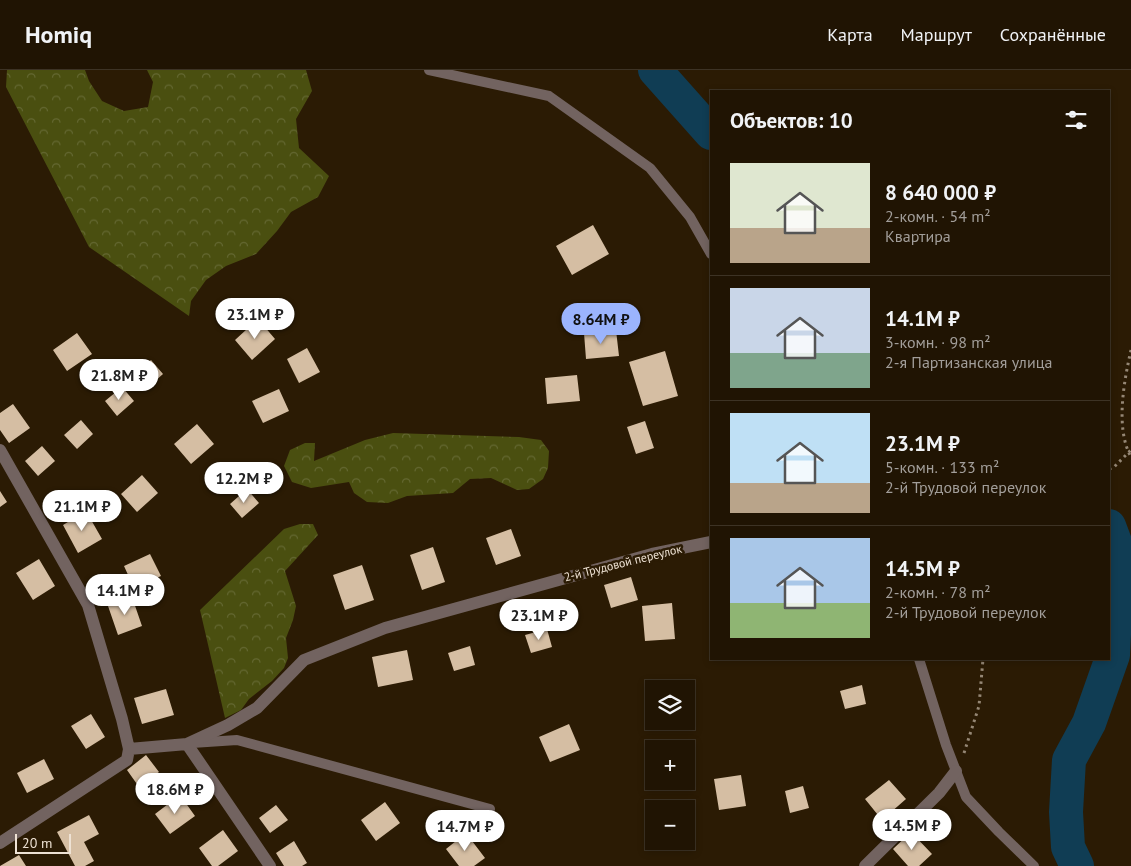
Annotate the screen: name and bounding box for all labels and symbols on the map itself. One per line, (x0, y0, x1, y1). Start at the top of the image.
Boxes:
pin: 23.1M ₽ (209, 298, 301, 340)
pin: 8.64M ₽ (555, 302, 647, 345)
pin: 21.8M ₽ (73, 358, 165, 401)
pin: 12.2M ₽ (198, 462, 290, 504)
pin: 21.1M ₽ (36, 490, 128, 532)
street label: 2-й Трудовой переулок (562, 541, 684, 584)
pin: 14.1M ₽ (79, 574, 171, 616)
pin: 23.1M ₽ (493, 598, 585, 641)
pin: 18.6M ₽ (129, 772, 221, 815)
pin: 14.5M ₽ (866, 808, 958, 851)
pin: 14.7M ₽ (419, 810, 511, 852)
scale bar (15, 831, 71, 854)

